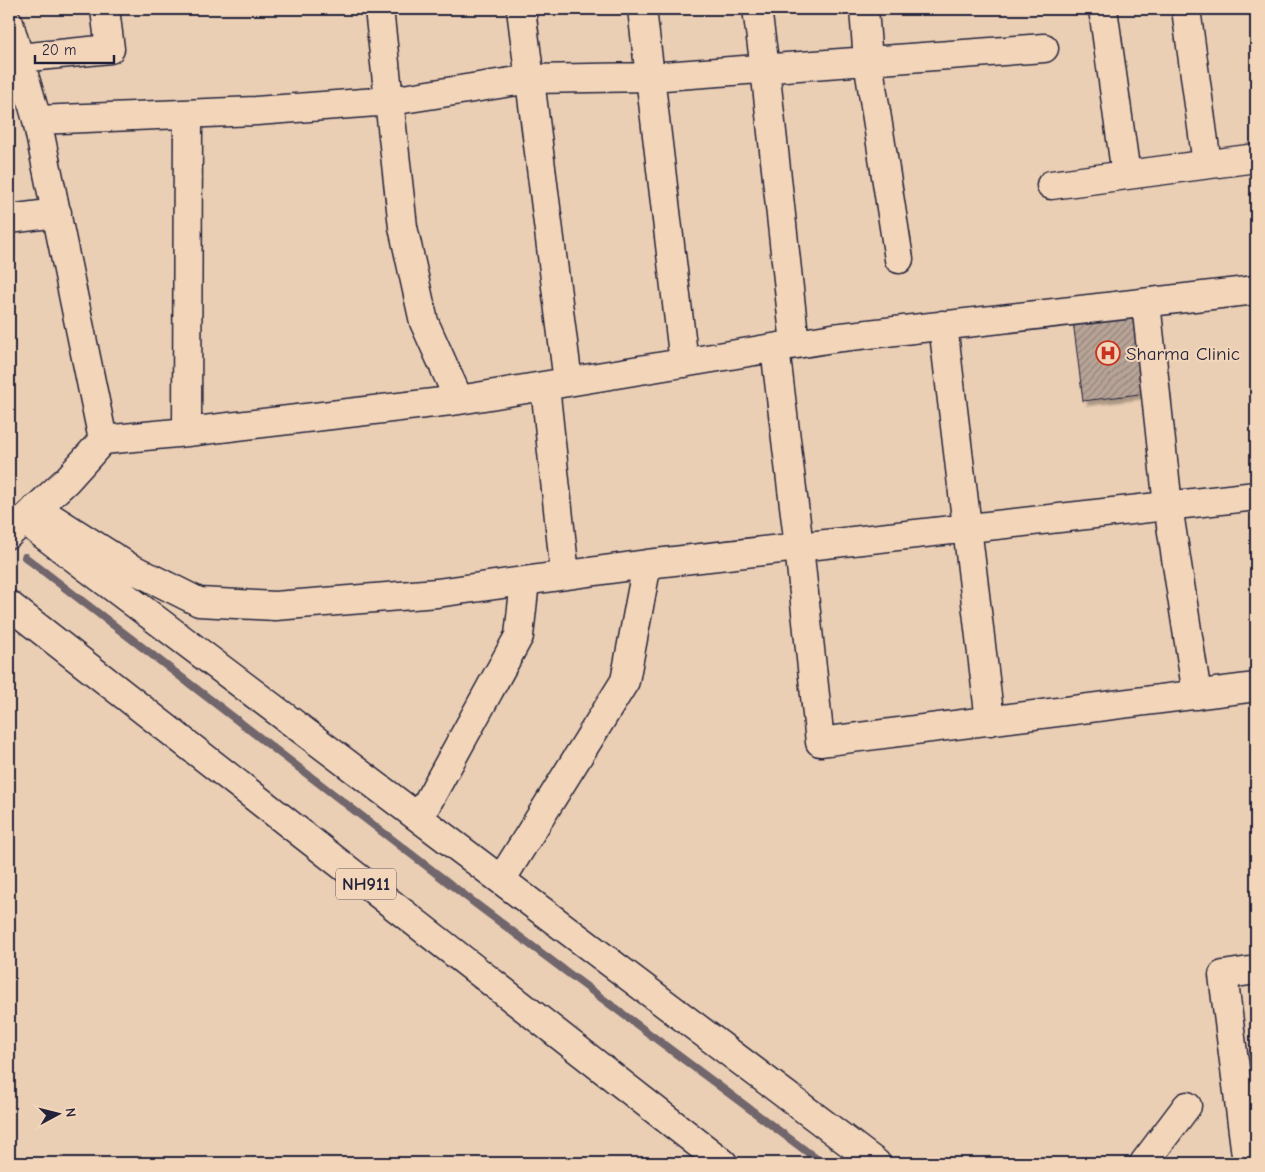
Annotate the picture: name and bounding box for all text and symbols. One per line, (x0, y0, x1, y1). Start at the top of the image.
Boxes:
scale bar (35, 32, 114, 64)
text: 20 m (42, 41, 76, 59)
hospital icon: Sharma Clinic (1095, 340, 1121, 366)
place label: Sharma Clinic (1126, 343, 1240, 365)
road number: NH911 (336, 869, 396, 900)
north arrow (32, 1090, 82, 1140)
text: N (61, 1107, 79, 1118)

